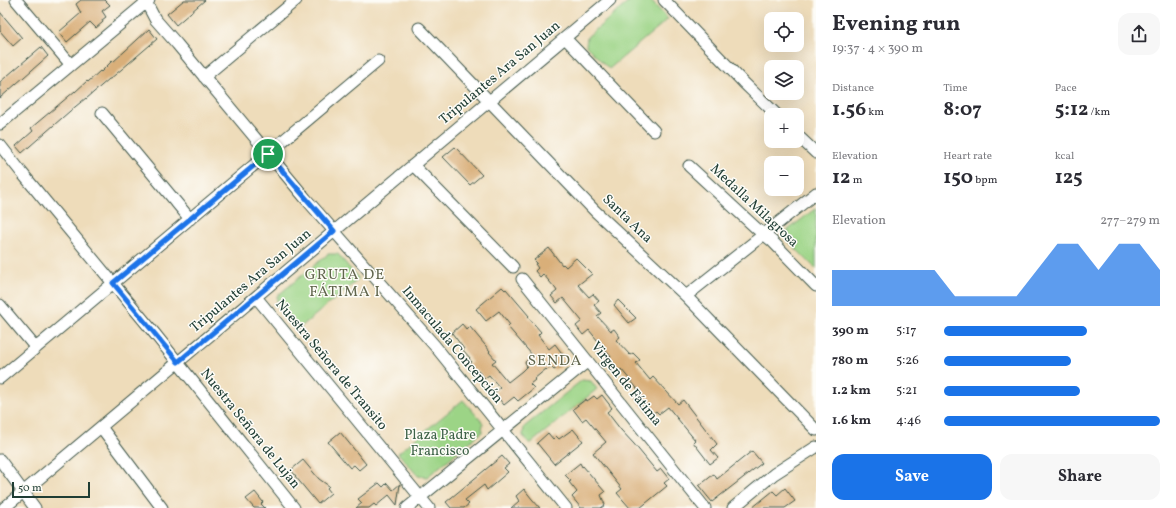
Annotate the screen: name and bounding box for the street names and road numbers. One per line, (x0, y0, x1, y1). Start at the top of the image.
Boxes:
street label: Tripulantes Ara San Juan (435, 17, 565, 129)
street label: Medalla Milagrosa (706, 160, 802, 252)
street label: Santa Ana (598, 190, 656, 248)
street label: Tripulantes Ara San Juan (186, 225, 316, 337)
street label: Inmaculada Concepción (397, 282, 507, 408)
street label: Nuestra Señora de Transito (271, 296, 391, 434)
street label: Virgen de Fátima (586, 338, 666, 430)
street label: Nuestra Señora de Lujan (196, 365, 304, 493)

